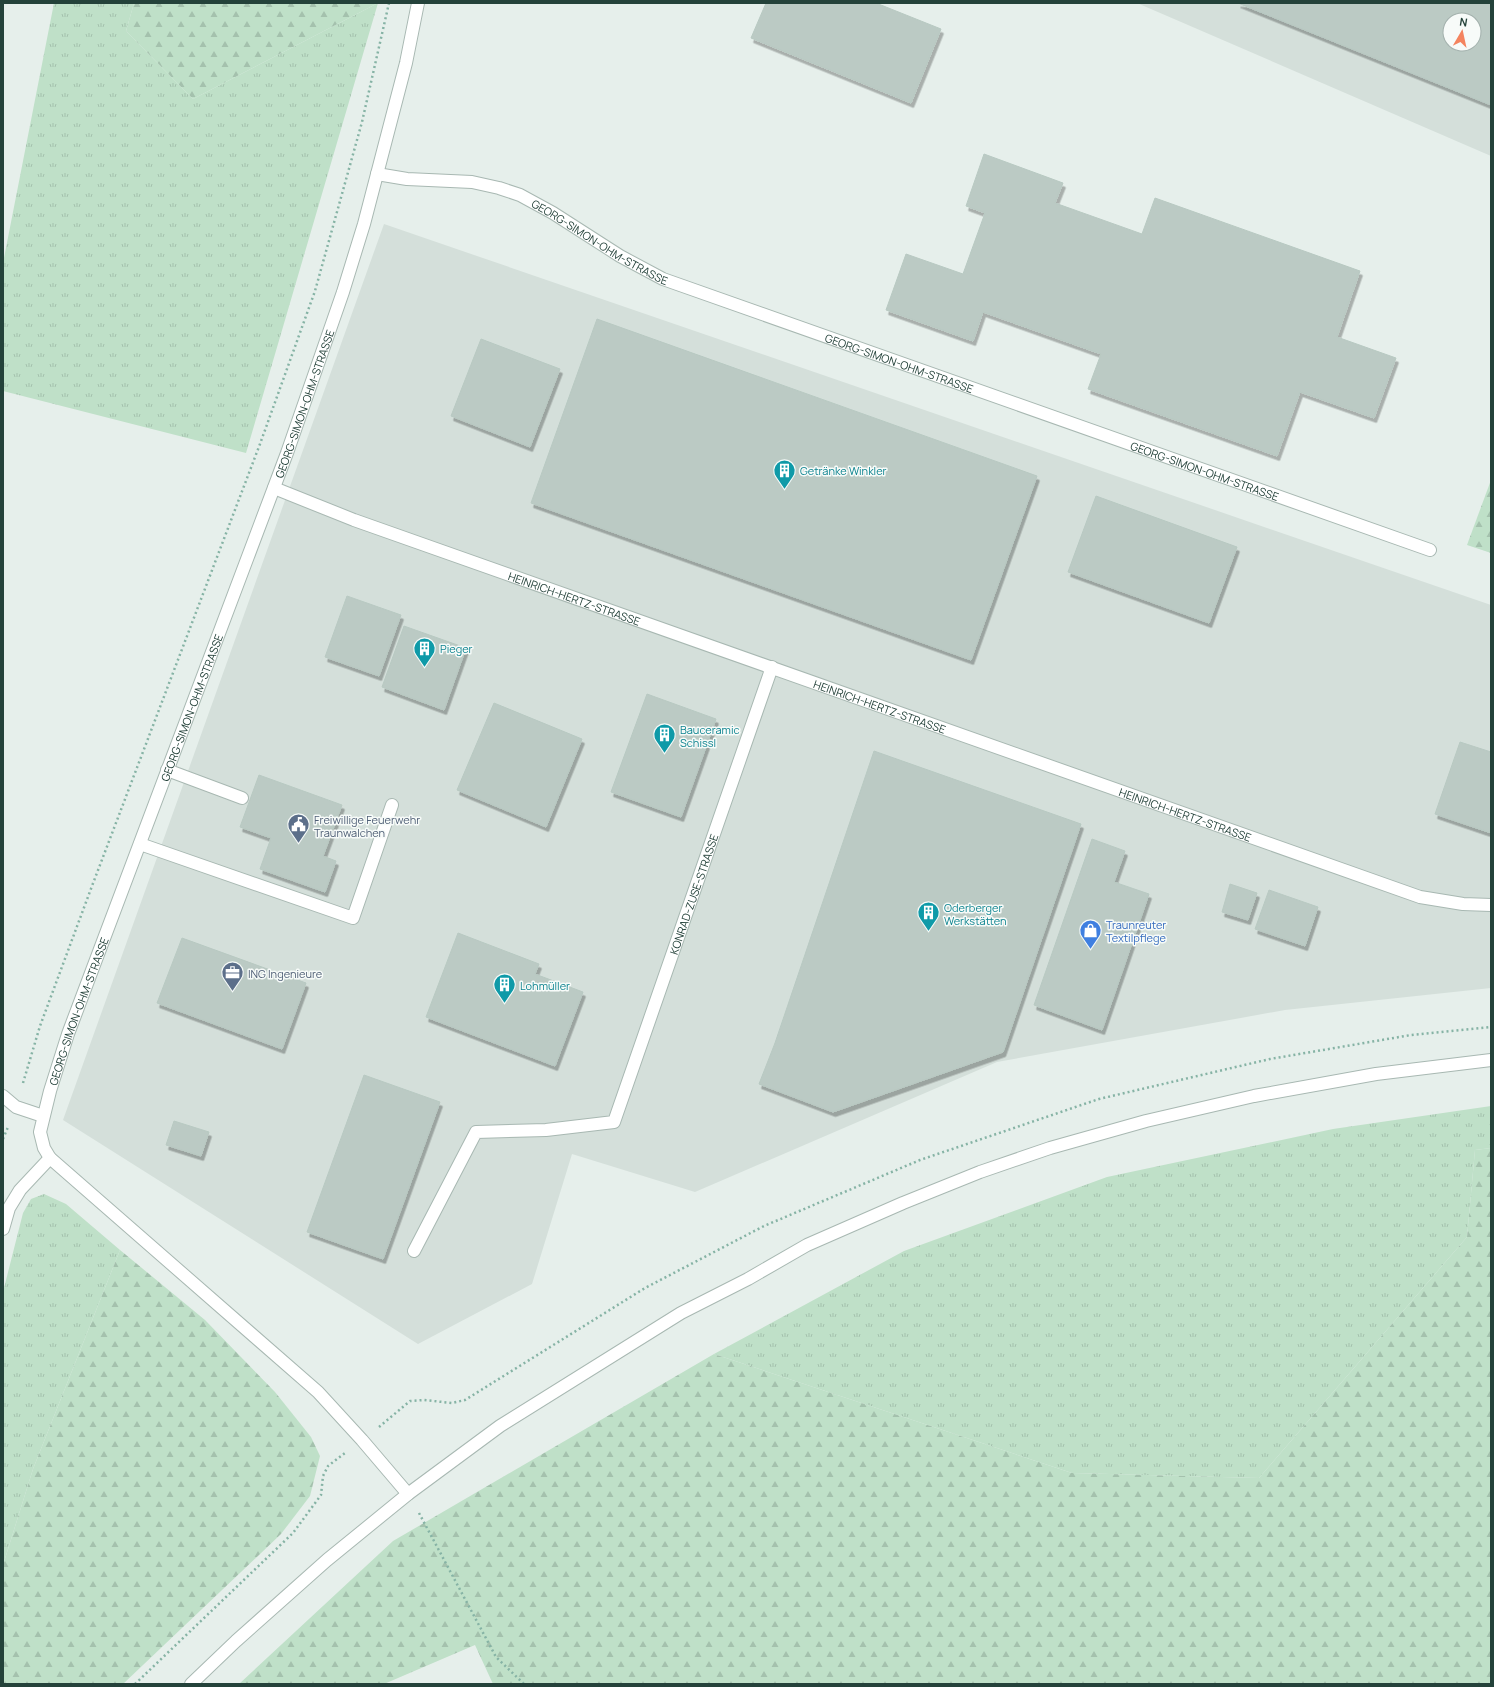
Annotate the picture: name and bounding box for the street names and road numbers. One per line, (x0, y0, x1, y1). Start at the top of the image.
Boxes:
street label: GEORG-SIMON-OHM-STRASSE (529, 195, 670, 288)
street label: GEORG-SIMON-OHM-STRASSE (271, 328, 337, 480)
street label: GEORG-SIMON-OHM-STRASSE (823, 329, 976, 396)
street label: GEORG-SIMON-OHM-STRASSE (1129, 437, 1281, 504)
street label: HEINRICH-HERTZ-STRASSE (506, 568, 643, 628)
street label: GEORG-SIMON-OHM-STRASSE (157, 632, 226, 783)
street label: HEINRICH-HERTZ-STRASSE (812, 676, 948, 736)
street label: HEINRICH-HERTZ-STRASSE (1117, 784, 1254, 844)
street label: KONRAD-ZUSE-STRASSE (665, 832, 721, 956)
street label: GEORG-SIMON-OHM-STRASSE (45, 935, 111, 1087)

